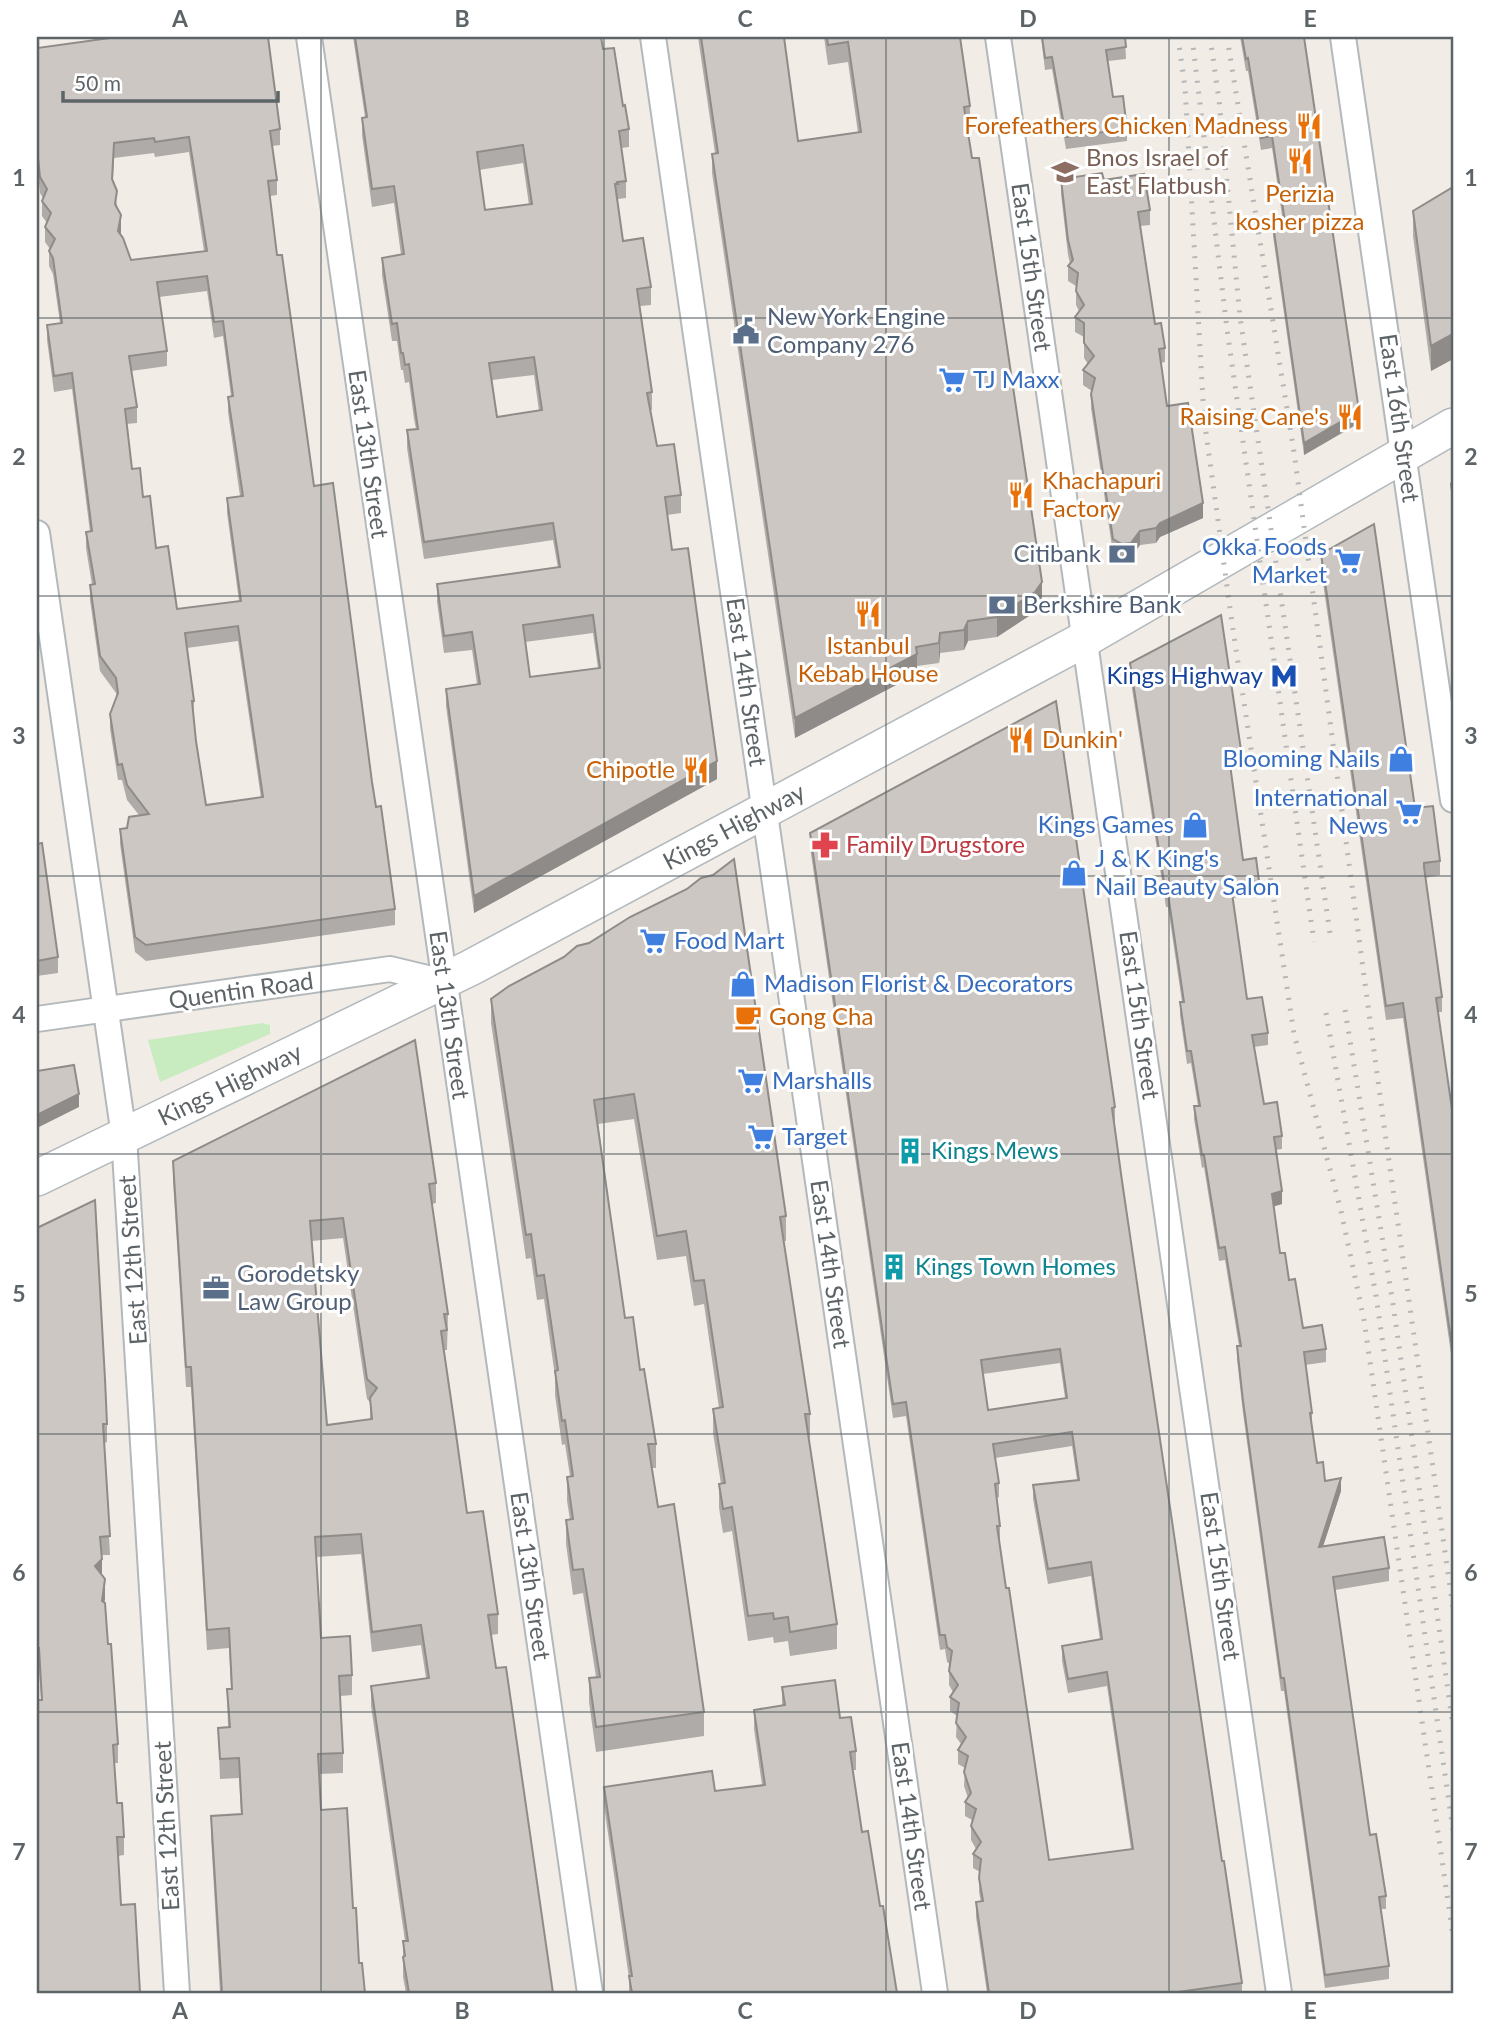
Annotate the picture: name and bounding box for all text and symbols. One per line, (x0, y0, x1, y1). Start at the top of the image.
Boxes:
text: A (171, 4, 189, 32)
text: B (454, 4, 470, 32)
text: C (737, 4, 753, 32)
text: D (1019, 4, 1037, 32)
text: E (1303, 4, 1317, 32)
scale bar (63, 60, 278, 104)
text: 50 m (74, 70, 121, 95)
place label: Forefeathers Chicken Madness (964, 110, 1288, 139)
restaurant icon: Forefeathers Chicken Madness (1294, 111, 1324, 141)
place label: Bnos Israel of East Flatbush (1086, 142, 1229, 199)
restaurant icon: Perizia kosher pizza (1285, 146, 1315, 176)
school or university icon: Bnos Israel of East Flatbush (1050, 157, 1080, 187)
text: 1 (12, 163, 26, 191)
text: 1 (1464, 163, 1478, 191)
place label: Perizia kosher pizza (1236, 178, 1364, 235)
street label: East 15th Street (1006, 181, 1059, 353)
place label: New York Engine Company 276 (767, 301, 945, 358)
public building icon: New York Engine Company 276 (731, 316, 761, 346)
street label: East 16th Street (1374, 332, 1427, 504)
place label: TJ Maxx (973, 364, 1060, 393)
supermarket icon: TJ Maxx (937, 365, 967, 395)
street label: East 13th Street (343, 368, 396, 540)
place label: Raising Cane's (1180, 401, 1329, 430)
restaurant icon: Raising Cane's (1335, 402, 1365, 432)
text: 2 (12, 442, 26, 470)
text: 2 (1464, 442, 1478, 470)
place label: Khachapuri Factory (1042, 465, 1161, 522)
restaurant icon: Khachapuri Factory (1006, 480, 1036, 510)
place label: Okka Foods Market (1202, 531, 1327, 588)
place label: Citibank (1013, 538, 1102, 567)
bank icon: Citibank (1107, 539, 1137, 569)
supermarket icon: Okka Foods Market (1333, 546, 1363, 576)
place label: Berkshire Bank (1023, 589, 1182, 618)
bank icon: Berkshire Bank (987, 590, 1017, 620)
street label: East 14th Street (721, 596, 774, 768)
restaurant icon: Istanbul Kebab House (853, 599, 883, 629)
place label: Istanbul Kebab House (798, 630, 938, 687)
place label: Kings Highway (1106, 660, 1264, 689)
metro station icon: Kings Highway (1269, 661, 1299, 691)
text: 3 (12, 721, 26, 749)
text: 3 (1464, 721, 1478, 749)
place label: Dunkin' (1042, 724, 1123, 753)
restaurant icon: Dunkin' (1006, 725, 1036, 755)
place label: Blooming Nails (1223, 743, 1380, 772)
shop icon: Blooming Nails (1386, 744, 1416, 774)
place label: Chipotle (586, 754, 675, 783)
restaurant icon: Chipotle (681, 755, 711, 785)
street label: Kings Highway (657, 776, 810, 875)
place label: International News (1254, 782, 1388, 839)
supermarket icon: International News (1394, 797, 1424, 827)
place label: Kings Games (1038, 809, 1174, 838)
shop icon: Kings Games (1180, 810, 1210, 840)
place label: Family Drugstore (846, 829, 1025, 858)
pharmacy icon: Family Drugstore (810, 830, 840, 860)
place label: J & K King's Nail Beauty Salon (1095, 843, 1280, 900)
shop icon: J & K King's Nail Beauty Salon (1059, 858, 1089, 888)
place label: Food Mart (674, 925, 785, 954)
supermarket icon: Food Mart (638, 926, 668, 956)
street label: East 13th Street (424, 929, 477, 1101)
street label: East 15th Street (1114, 929, 1167, 1101)
street label: Quentin Road (167, 965, 315, 1014)
place label: Madison Florist & Decorators (764, 968, 1073, 997)
shop icon: Madison Florist & Decorators (728, 969, 758, 999)
text: 4 (12, 1000, 26, 1028)
text: 4 (1464, 1000, 1478, 1028)
place label: Gong Cha (769, 1001, 873, 1030)
cafe icon: Gong Cha (733, 1002, 763, 1032)
street label: Kings Highway (153, 1036, 307, 1131)
place label: Marshalls (772, 1065, 872, 1094)
supermarket icon: Marshalls (736, 1066, 766, 1096)
place label: Target (782, 1121, 848, 1150)
supermarket icon: Target (746, 1122, 776, 1152)
place label: Kings Mews (931, 1135, 1059, 1164)
building icon: Kings Mews (895, 1136, 925, 1166)
street label: East 12th Street (111, 1174, 152, 1346)
street label: East 14th Street (805, 1178, 858, 1350)
place label: Kings Town Homes (915, 1251, 1116, 1280)
building icon: Kings Town Homes (879, 1252, 909, 1282)
place label: Gorodetsky Law Group (237, 1258, 360, 1315)
office icon: Gorodetsky Law Group (201, 1273, 231, 1303)
text: 5 (12, 1279, 26, 1307)
text: 5 (1464, 1279, 1478, 1307)
street label: East 13th Street (505, 1490, 558, 1662)
street label: East 15th Street (1195, 1490, 1248, 1662)
text: 6 (12, 1558, 26, 1586)
text: 6 (1464, 1558, 1478, 1586)
street label: East 12th Street (147, 1740, 184, 1912)
street label: East 14th Street (886, 1740, 939, 1912)
text: 7 (12, 1837, 26, 1865)
text: 7 (1464, 1837, 1478, 1865)
text: A (171, 1996, 189, 2024)
text: B (454, 1996, 470, 2024)
text: C (737, 1996, 753, 2024)
text: D (1019, 1996, 1037, 2024)
text: E (1303, 1996, 1317, 2024)

